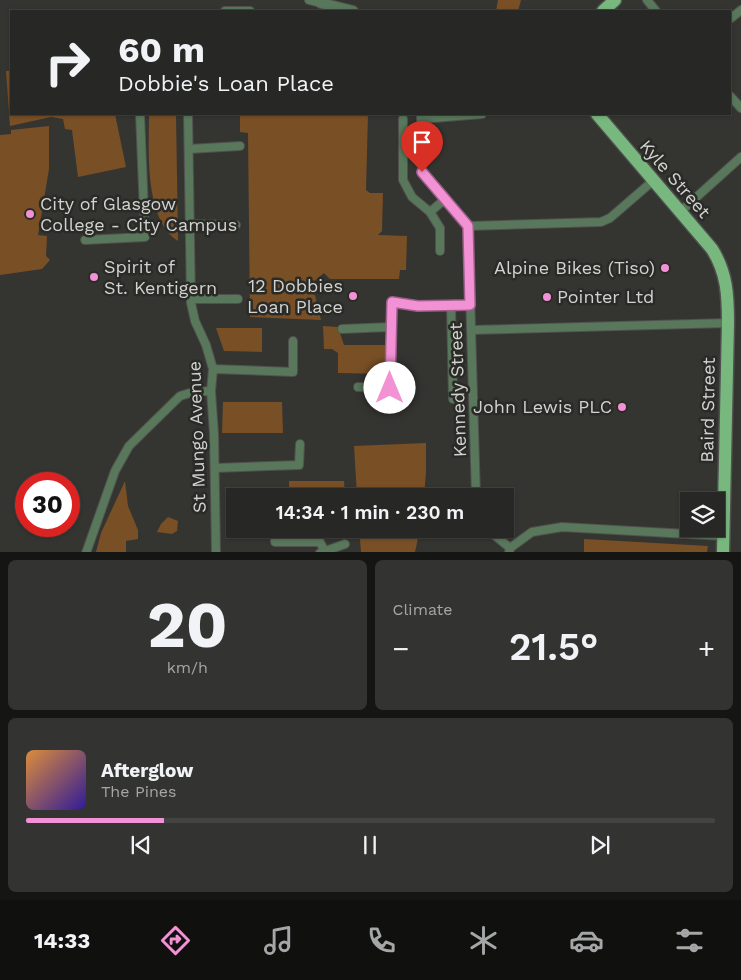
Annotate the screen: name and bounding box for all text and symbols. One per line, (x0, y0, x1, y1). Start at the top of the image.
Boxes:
text: 60 m (118, 29, 205, 71)
icon: right (35, 30, 100, 95)
text: Dobbie's Loan Place (118, 71, 334, 96)
pin (401, 121, 443, 172)
icon: arrive (408, 128, 436, 156)
street label: Kyle Street (636, 135, 715, 222)
place label: City of Glasgow College - City Campus (40, 193, 237, 235)
marker: City of Glasgow College - City Campus (24, 208, 36, 220)
place label: Spirit of St. Kentigern (104, 256, 217, 298)
place label: Alpine Bikes (Tiso) (494, 257, 655, 278)
marker: Alpine Bikes (Tiso) (659, 262, 671, 274)
marker: Spirit of St. Kentigern (88, 271, 100, 283)
place label: 12 Dobbies Loan Place (247, 275, 343, 317)
place label: Pointer Ltd (557, 286, 654, 307)
marker: 12 Dobbies Loan Place (347, 290, 359, 302)
marker: Pointer Ltd (541, 291, 553, 303)
street label: Kennedy Street (445, 322, 470, 458)
street label: Baird Street (696, 357, 719, 463)
street label: St Mungo Avenue (183, 361, 210, 513)
position arrow (363, 361, 415, 413)
place label: John Lewis PLC (473, 396, 612, 417)
marker: John Lewis PLC (616, 401, 628, 413)
speed limit sign: 30 (15, 472, 80, 537)
map controls (680, 492, 725, 537)
button: layers (680, 492, 725, 537)
text: 14:34 · 1 min · 230 m (276, 501, 464, 524)
text: 20 (147, 587, 228, 663)
text: Climate (393, 600, 453, 619)
text: 21.5° (509, 625, 598, 669)
text: − (393, 632, 409, 665)
text: + (698, 632, 715, 665)
text: km/h (167, 658, 208, 677)
text: Afterglow (101, 759, 193, 782)
text: The Pines (101, 782, 177, 801)
icon: previous (127, 831, 155, 859)
icon: pause (356, 831, 384, 859)
icon: next (586, 831, 614, 859)
icon: directions (158, 923, 193, 958)
icon: music (261, 923, 296, 958)
icon: phone (364, 923, 399, 958)
icon: climate (466, 923, 501, 958)
icon: car (569, 923, 604, 958)
icon: filters (672, 923, 707, 958)
text: 14:33 (34, 928, 90, 953)

